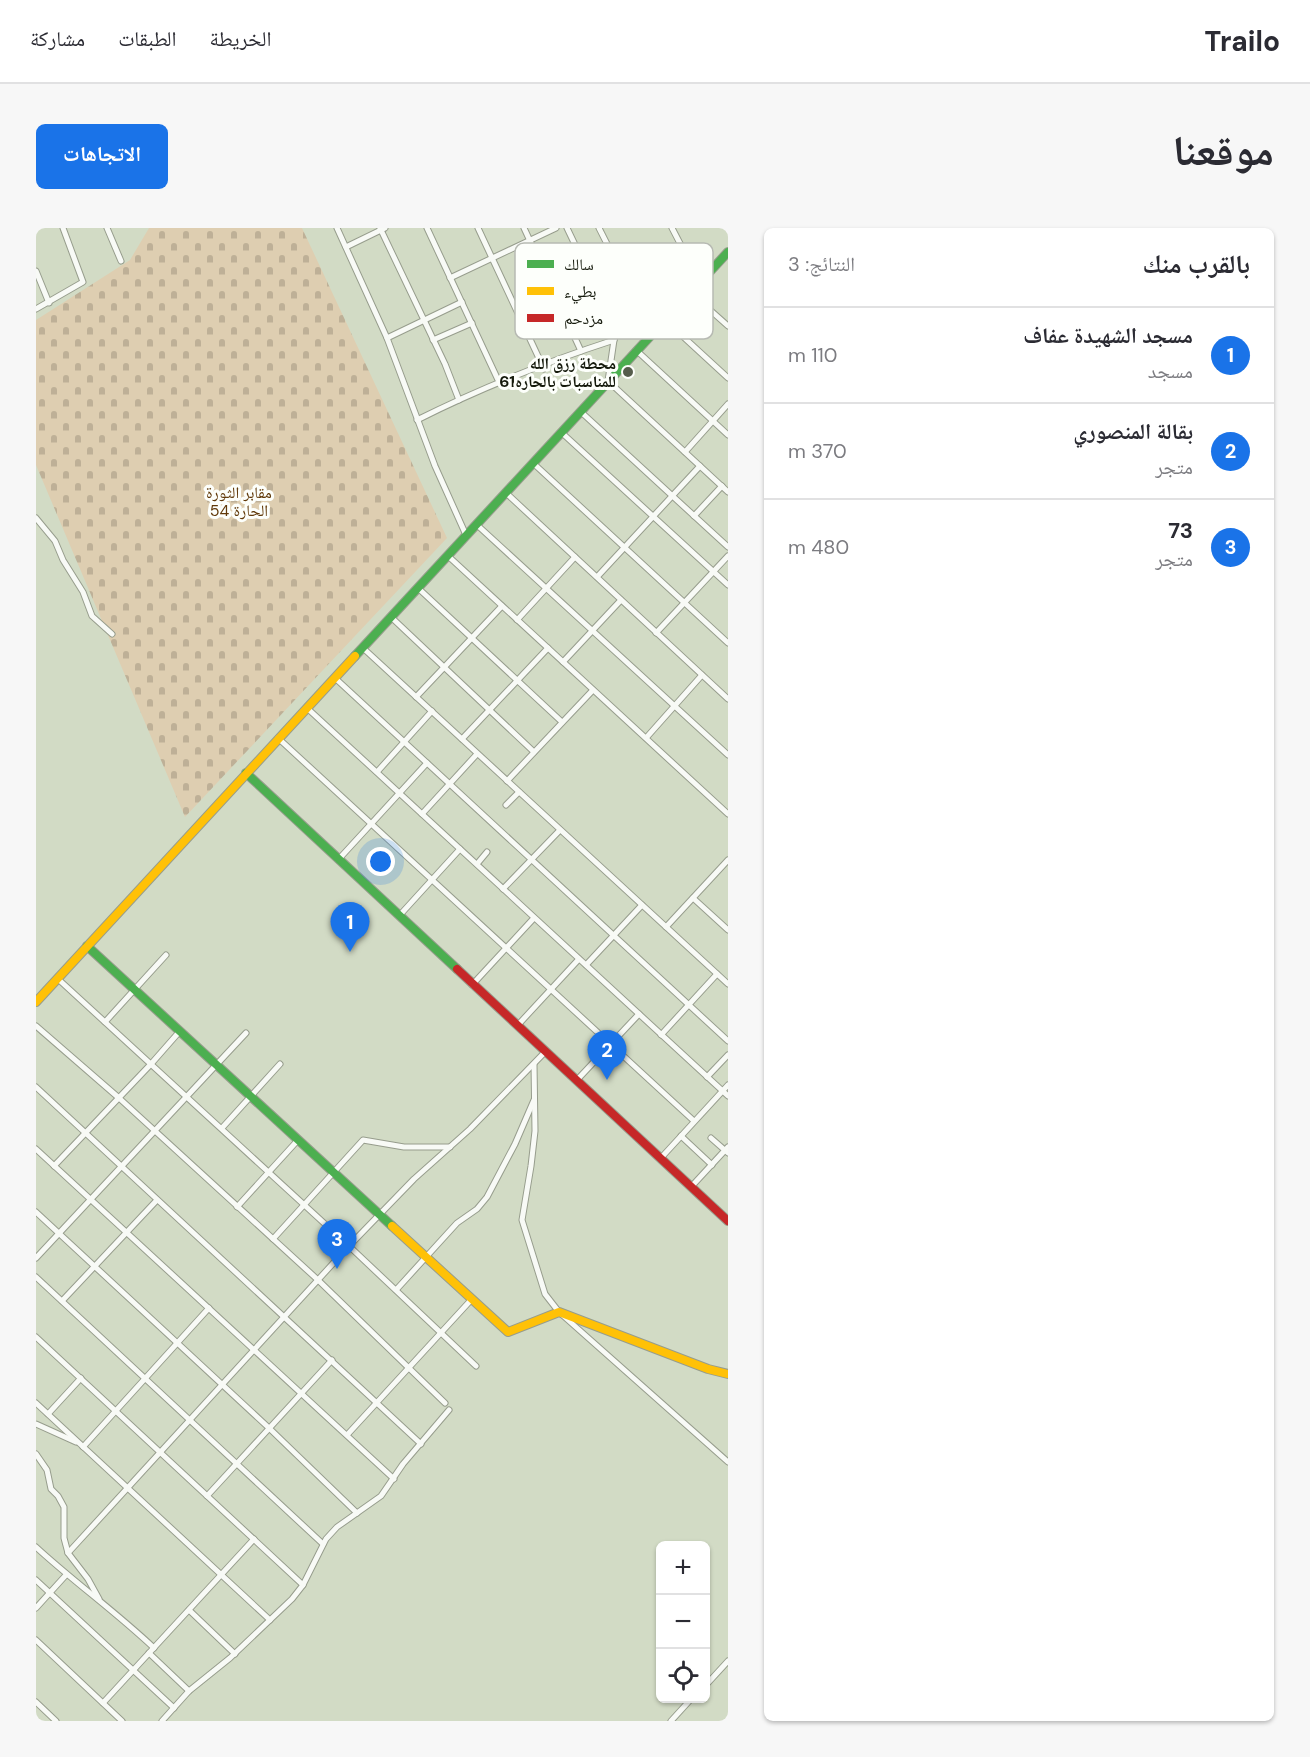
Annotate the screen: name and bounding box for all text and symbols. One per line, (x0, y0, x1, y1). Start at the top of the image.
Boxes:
text: Trailo (1205, 23, 1280, 60)
text: مشاركة (30, 25, 85, 53)
text: الطبقات (118, 25, 177, 53)
text: الخريطة (210, 25, 271, 53)
text: موقعنا (1173, 123, 1274, 178)
button: الاتجاهات (36, 124, 168, 189)
legend (515, 243, 713, 339)
text: بالقرب منك (1142, 247, 1250, 281)
text: النتائج: 3 (788, 251, 855, 277)
text: سالك (564, 254, 594, 275)
text: بطيء (564, 281, 596, 304)
text: مزدحم (564, 308, 603, 329)
text: مسجد الشهيدة عفاف (1023, 321, 1193, 350)
text: 110 m (788, 342, 837, 368)
text: 1 (1227, 342, 1234, 368)
place label: محطة رزق الله للمناسبات بالحاره61 (499, 353, 616, 392)
text: مسجد (1148, 358, 1193, 384)
marker: محطة رزق الله للمناسبات بالحاره61 (621, 365, 635, 379)
text: بقالة المنصوري (1073, 417, 1193, 446)
text: 370 m (788, 438, 847, 464)
text: 2 (1225, 438, 1236, 464)
text: متجر (1155, 454, 1193, 480)
park label: مقابر الثورة الحارة 54 (206, 482, 272, 521)
text: 73 (1168, 516, 1193, 545)
text: 480 m (788, 534, 849, 560)
text: 3 (1224, 534, 1237, 560)
text: متجر (1155, 546, 1193, 572)
your location (366, 847, 395, 876)
pin: 1 (330, 902, 370, 952)
pin: 2 (588, 1030, 626, 1080)
pin: 3 (318, 1220, 356, 1269)
map controls (656, 1541, 710, 1703)
button: + (656, 1541, 710, 1595)
button: − (656, 1595, 710, 1649)
button: locate (656, 1649, 710, 1703)

